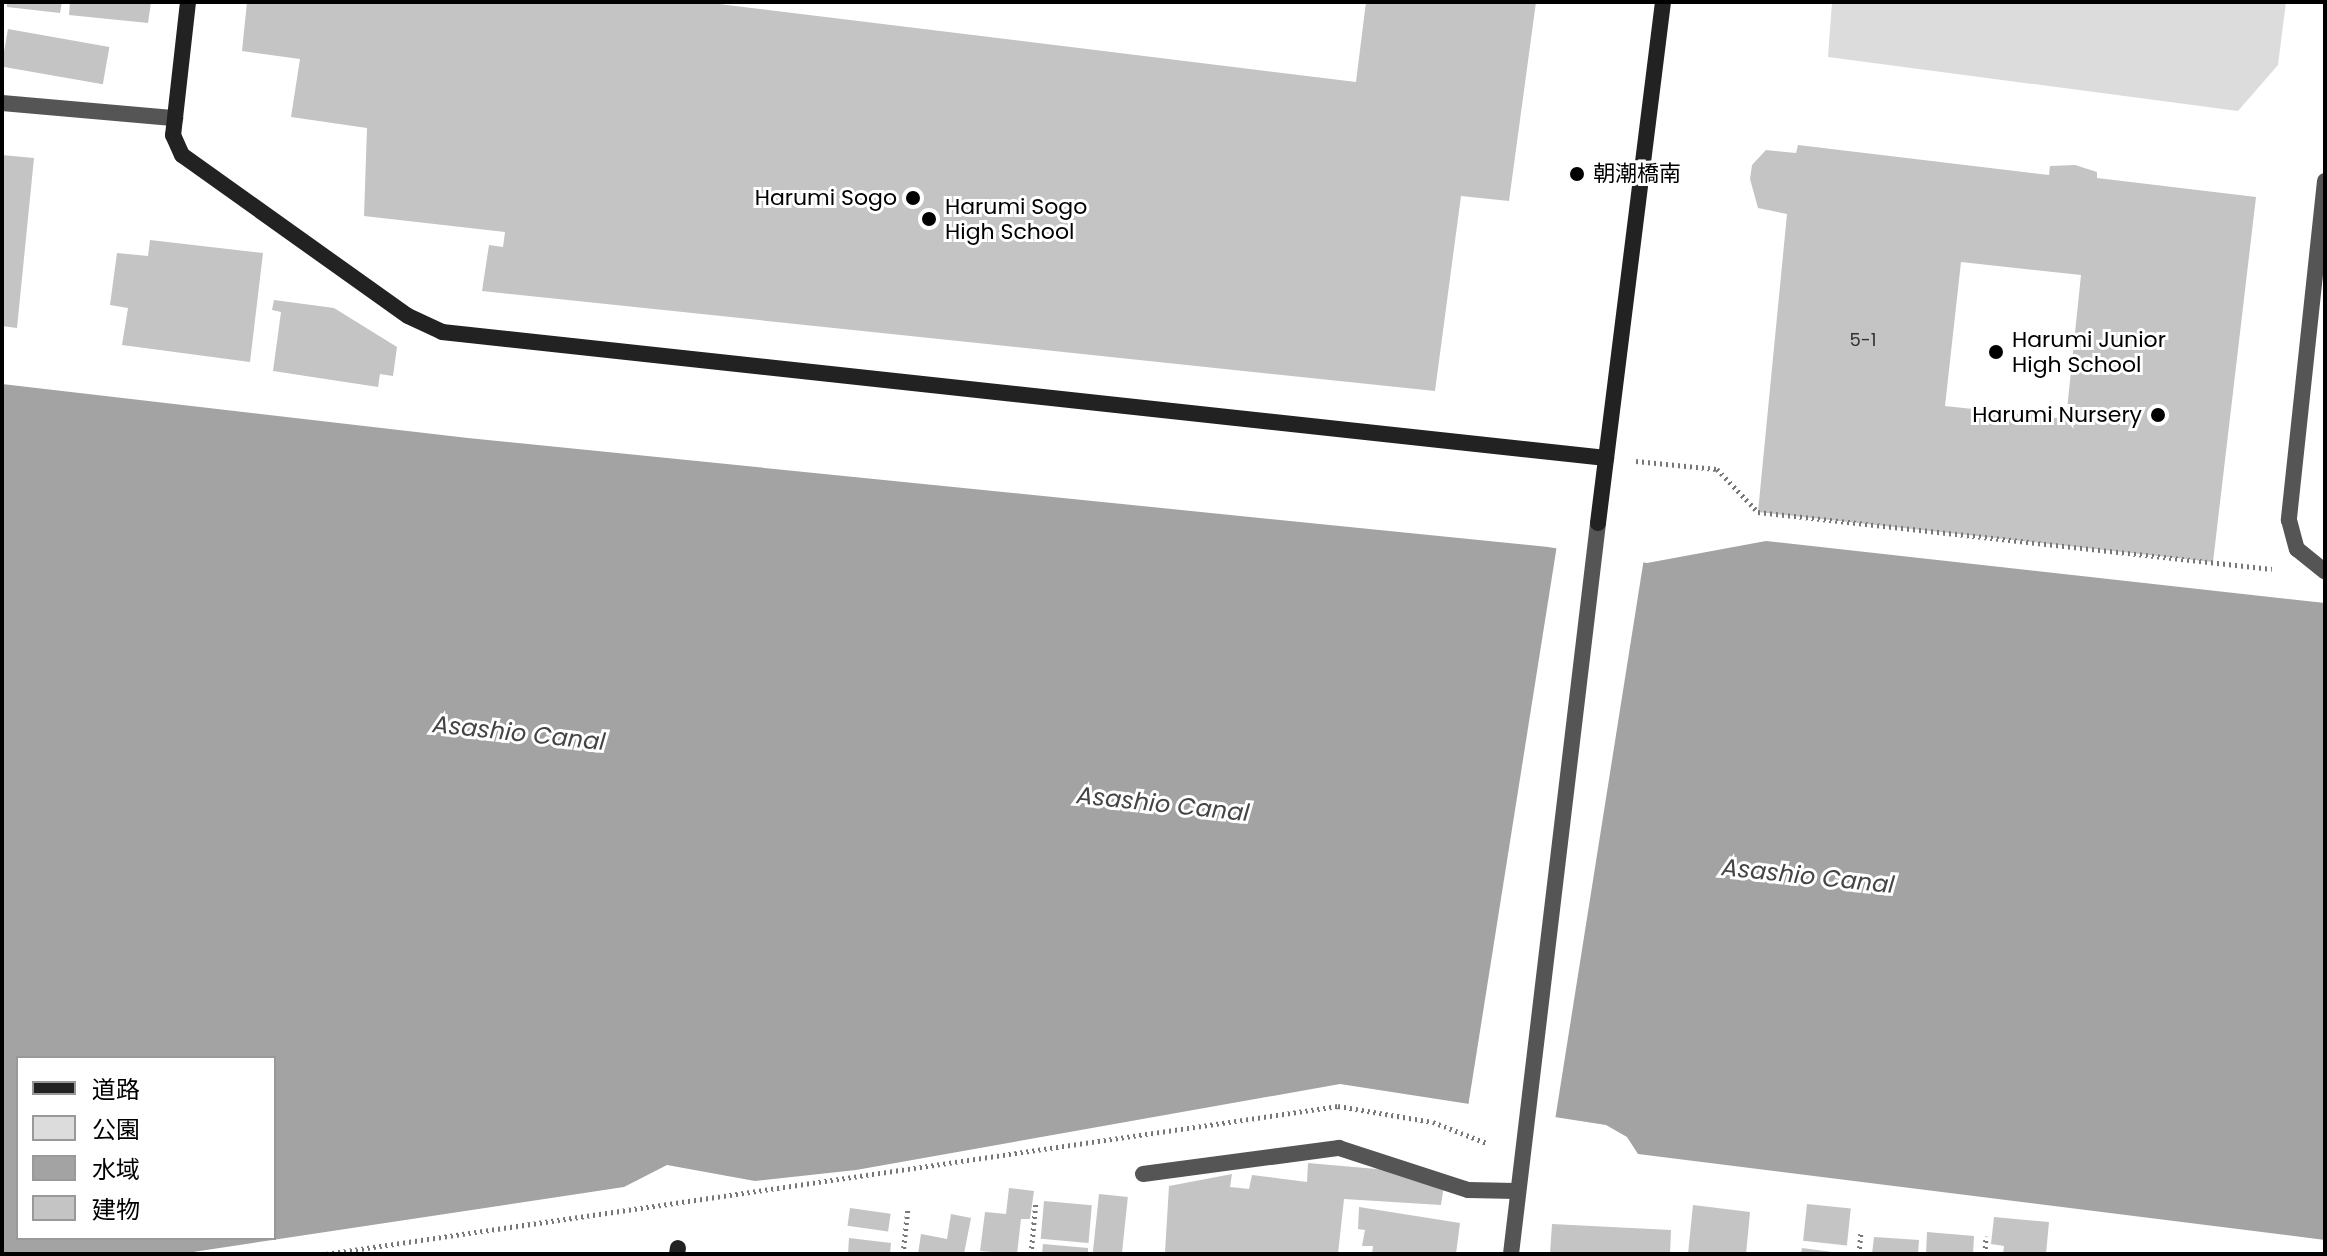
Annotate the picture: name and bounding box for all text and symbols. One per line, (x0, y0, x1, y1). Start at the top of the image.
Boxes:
place label: 朝潮橋南 (1593, 161, 1681, 187)
marker: 朝潮橋南 (1568, 165, 1586, 183)
place label: Harumi Sogo (755, 185, 897, 211)
marker: Harumi Sogo (904, 189, 922, 207)
place label: Harumi Sogo High School (945, 193, 1087, 244)
marker: Harumi Sogo High School (920, 210, 938, 228)
place label: Harumi Junior High School (2012, 326, 2166, 378)
house number: 5-1 (1850, 329, 1876, 351)
marker: Harumi Junior High School (1987, 343, 2005, 361)
place label: Harumi Nursery (1972, 402, 2142, 428)
marker: Harumi Nursery (2149, 406, 2167, 424)
water label: Asashio Canal (431, 710, 607, 756)
water label: Asashio Canal (1075, 781, 1251, 827)
water label: Asashio Canal (1720, 853, 1896, 899)
legend (16, 1056, 276, 1240)
text: 道路 (92, 1073, 140, 1106)
text: 公園 (92, 1113, 140, 1146)
text: 水域 (92, 1153, 140, 1186)
text: 建物 (92, 1193, 140, 1226)

